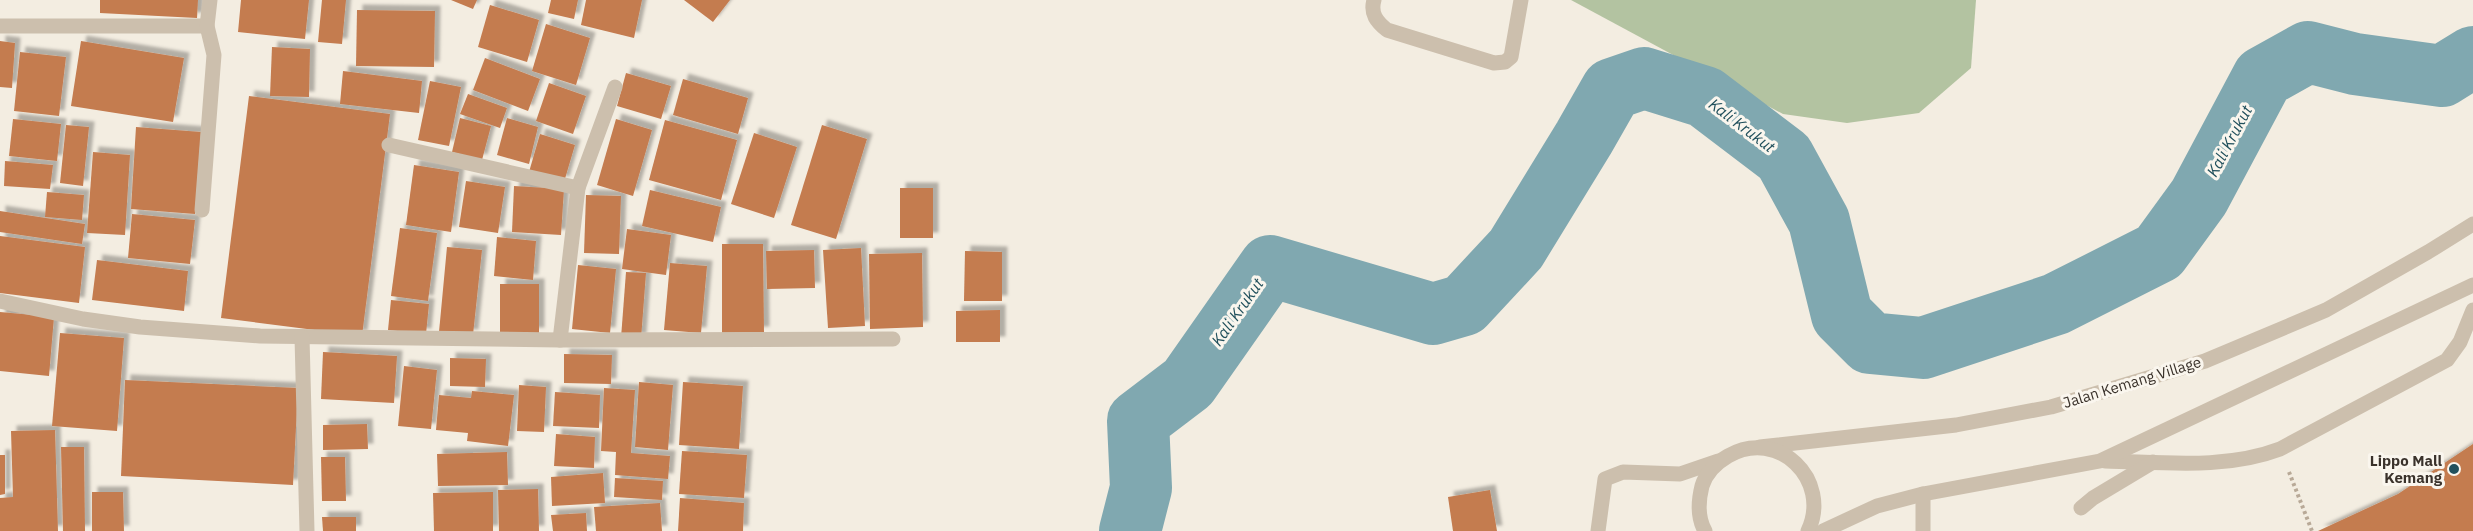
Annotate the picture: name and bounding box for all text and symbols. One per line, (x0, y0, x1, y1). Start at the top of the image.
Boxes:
water label: Kali Krukut (1705, 94, 1780, 157)
water label: Kali Krukut (2202, 101, 2256, 180)
water label: Kali Krukut (1207, 274, 1268, 350)
street label: Jalan Kemang Village (2061, 352, 2203, 412)
place label: Lippo Mall Kemang (2370, 451, 2443, 487)
marker: Lippo Mall Kemang (2447, 462, 2461, 476)

